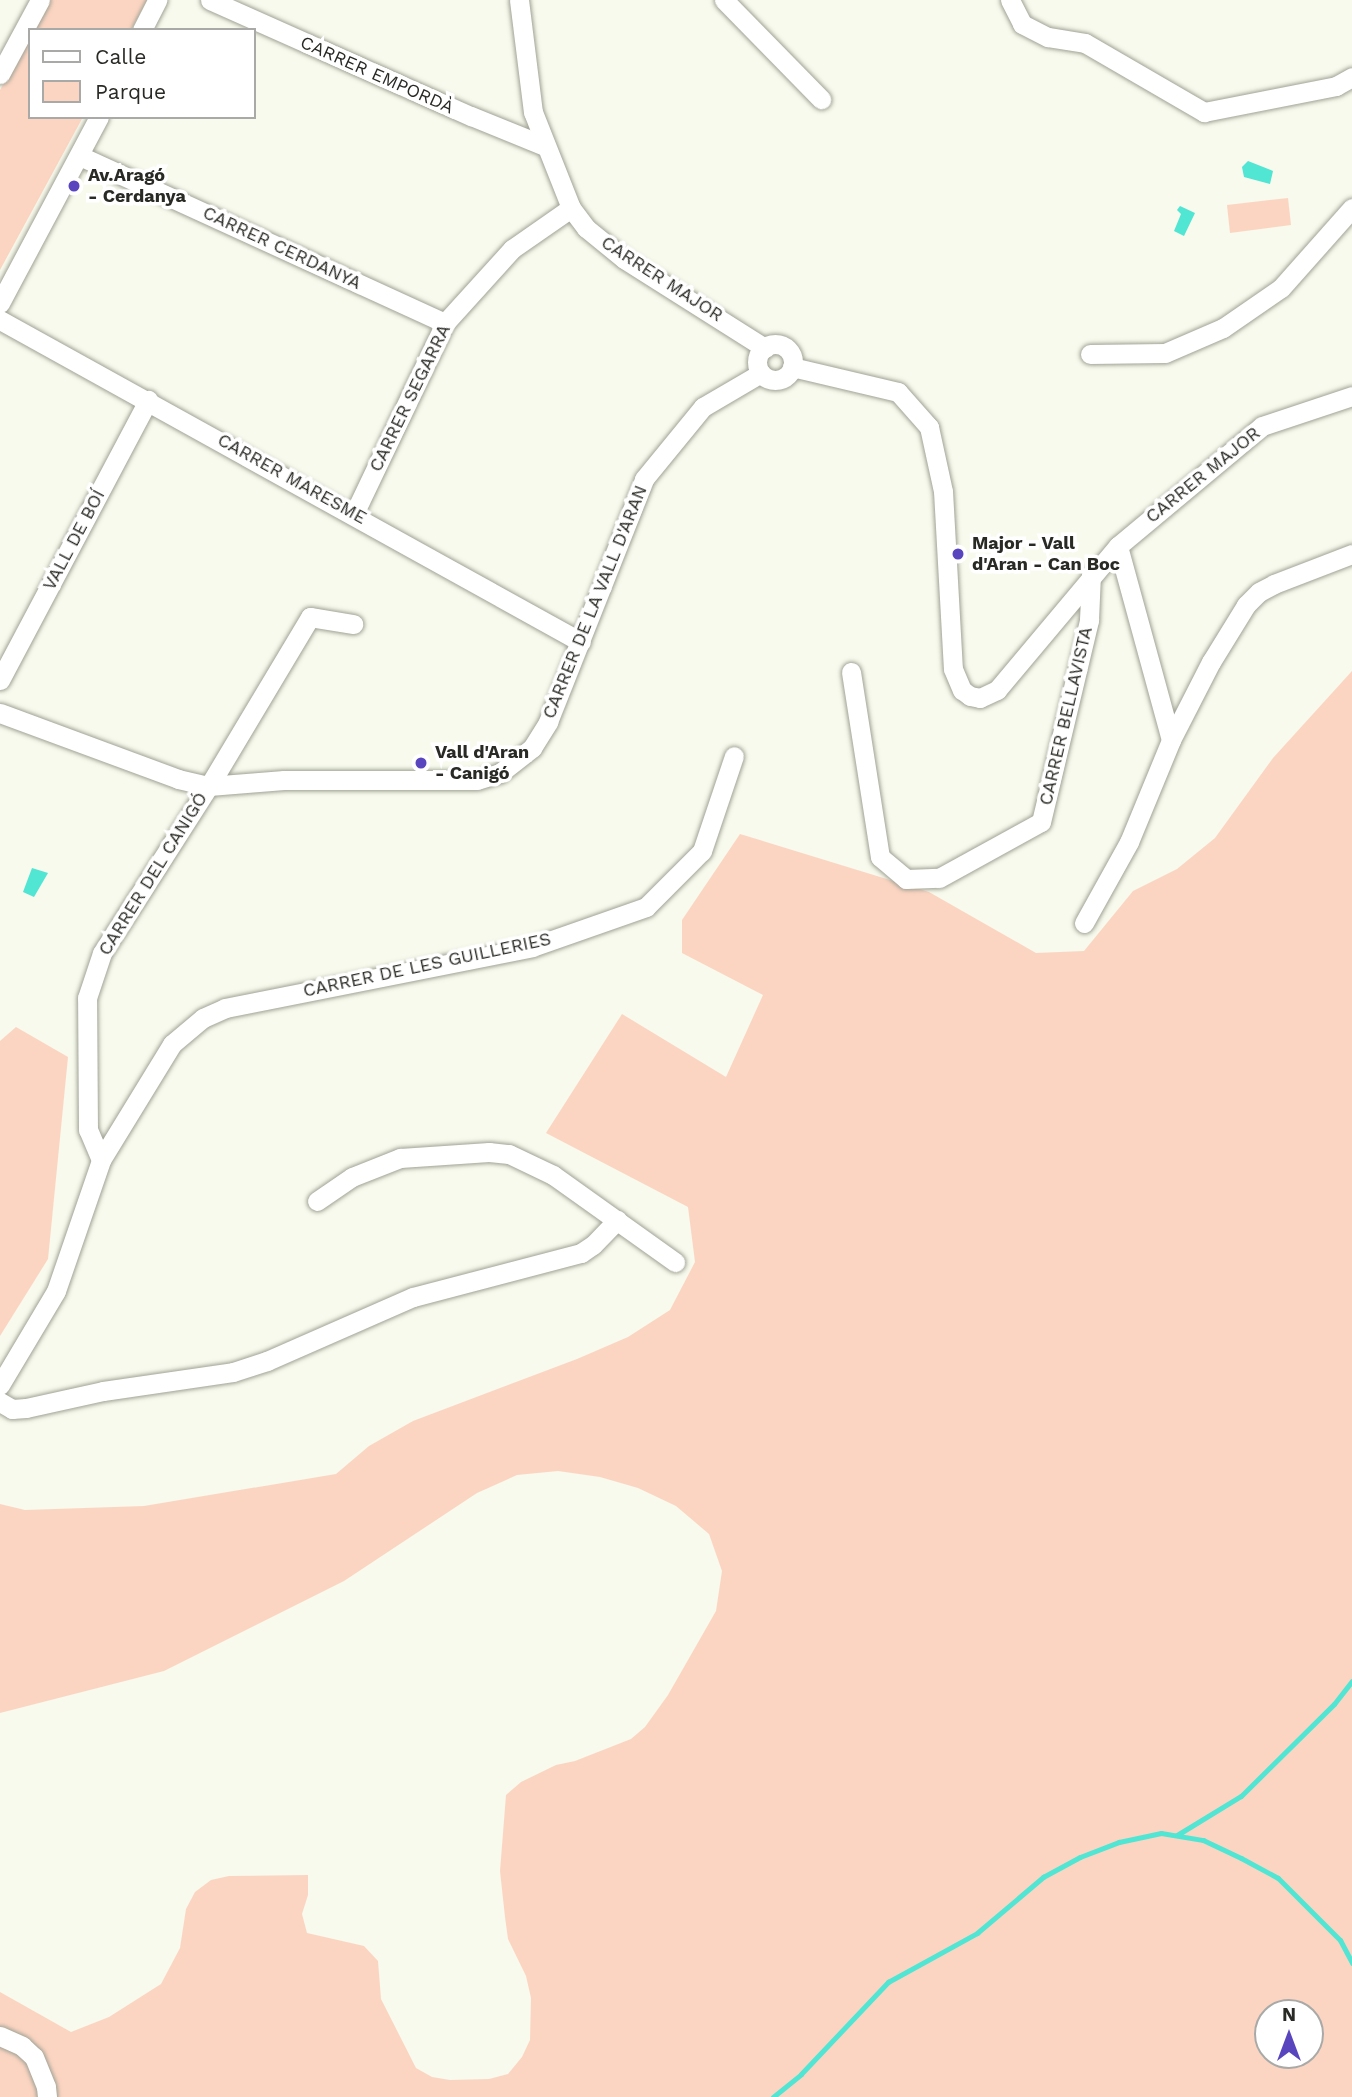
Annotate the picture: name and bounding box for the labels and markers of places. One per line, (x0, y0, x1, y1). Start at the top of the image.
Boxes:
place label: Av.Aragó - Cerdanya (88, 165, 186, 208)
marker: Av.Aragó - Cerdanya (66, 178, 82, 194)
place label: Major - Vall d'Aran - Can Boc (972, 533, 1120, 576)
marker: Major - Vall d'Aran - Can Boc (950, 546, 966, 562)
place label: Vall d'Aran - Canigó (435, 742, 529, 784)
marker: Vall d'Aran - Canigó (413, 755, 429, 771)

